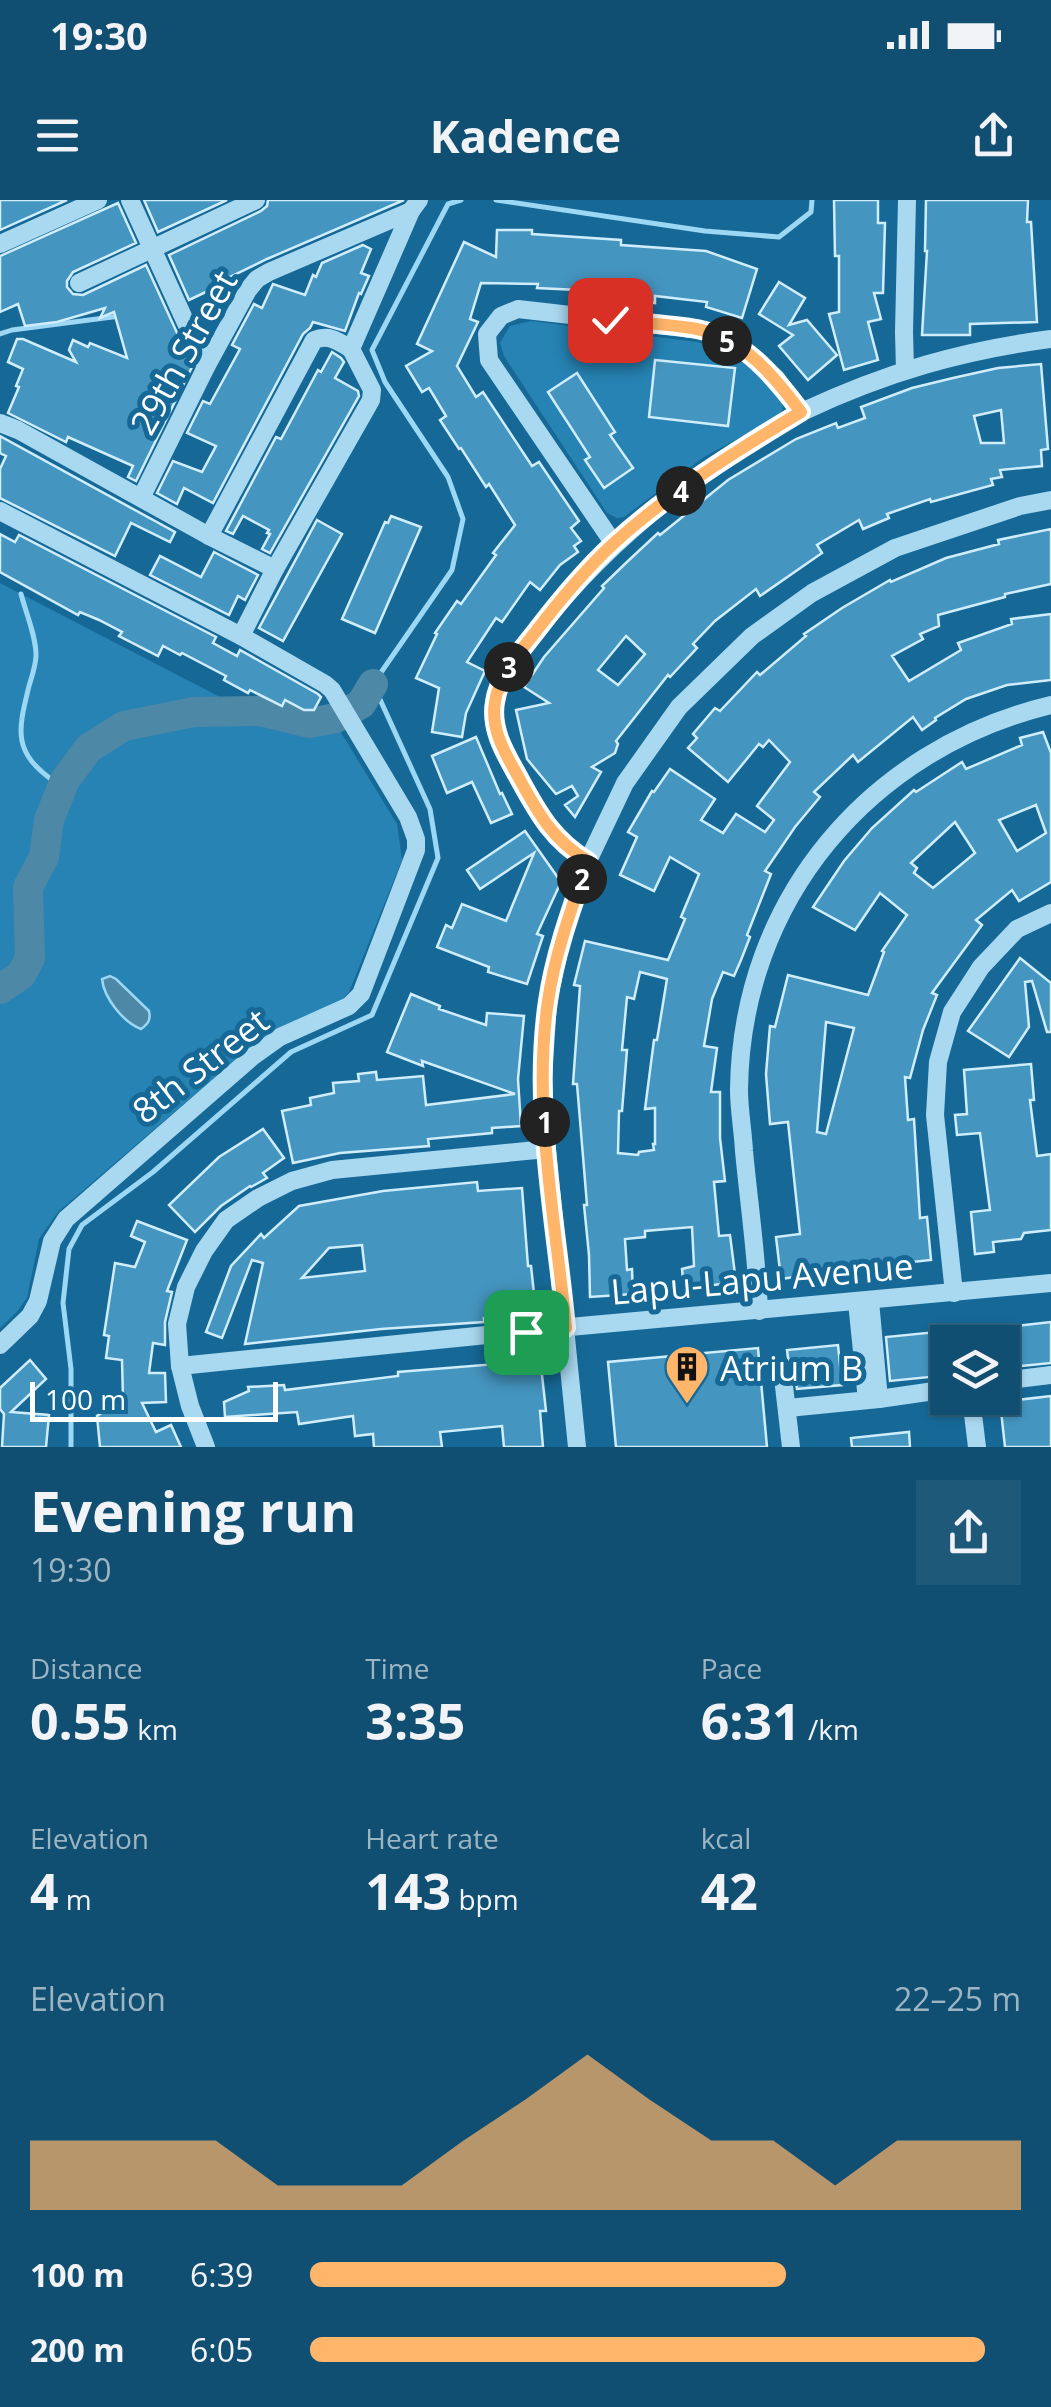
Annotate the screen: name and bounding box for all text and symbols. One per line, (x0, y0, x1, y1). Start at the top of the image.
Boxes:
text: 19:30 (50, 9, 148, 61)
text: Kadence (430, 105, 621, 166)
icon: menu (30, 108, 85, 163)
icon: share (966, 108, 1021, 163)
street label: 29th Street (119, 262, 247, 442)
pin (568, 278, 653, 363)
icon: check (583, 293, 638, 348)
pin: 5 (702, 316, 752, 366)
text: 5 (719, 322, 735, 360)
pin: 4 (656, 466, 706, 516)
text: 4 (673, 472, 689, 510)
pin: 3 (484, 642, 534, 692)
text: 3 (501, 648, 517, 686)
pin: 2 (557, 854, 607, 904)
text: 2 (574, 860, 590, 898)
street label: 8th Street (122, 997, 278, 1133)
pin: 1 (520, 1097, 570, 1147)
text: 1 (537, 1103, 553, 1141)
street label: Lapu-Lapu Avenue (609, 1241, 915, 1315)
pin (484, 1290, 569, 1375)
icon: arrive (499, 1305, 554, 1360)
map controls (930, 1325, 1020, 1415)
button: layers (930, 1325, 1020, 1415)
building icon: Atrium B (664, 1344, 710, 1405)
place label: Atrium B (720, 1344, 863, 1391)
scale bar (30, 1377, 278, 1422)
text: 100 m (45, 1380, 126, 1418)
text: Evening run (30, 1473, 356, 1548)
button: share (916, 1480, 1021, 1585)
text: 19:30 (30, 1548, 112, 1591)
text: Distance (30, 1649, 143, 1687)
text: Time (365, 1649, 429, 1687)
text: Pace (701, 1649, 762, 1687)
text: 0.55 (30, 1687, 130, 1755)
text: 3:35 (365, 1687, 465, 1755)
text: 6:31 (701, 1687, 801, 1755)
text: km (130, 1710, 178, 1748)
text: /km (801, 1710, 859, 1748)
text: Elevation (30, 1819, 149, 1857)
text: Heart rate (365, 1819, 499, 1857)
text: kcal (701, 1819, 751, 1857)
text: 4 (30, 1857, 59, 1925)
text: 143 (365, 1857, 451, 1925)
text: 42 (701, 1857, 758, 1925)
text: m (59, 1880, 92, 1918)
text: bpm (451, 1880, 519, 1918)
text: Elevation (30, 1977, 166, 2020)
text: 22–25 m (894, 1977, 1021, 2020)
text: 100 m (30, 2253, 125, 2296)
text: 6:39 (190, 2253, 253, 2296)
text: 200 m (30, 2328, 125, 2371)
text: 6:05 (190, 2328, 253, 2371)

